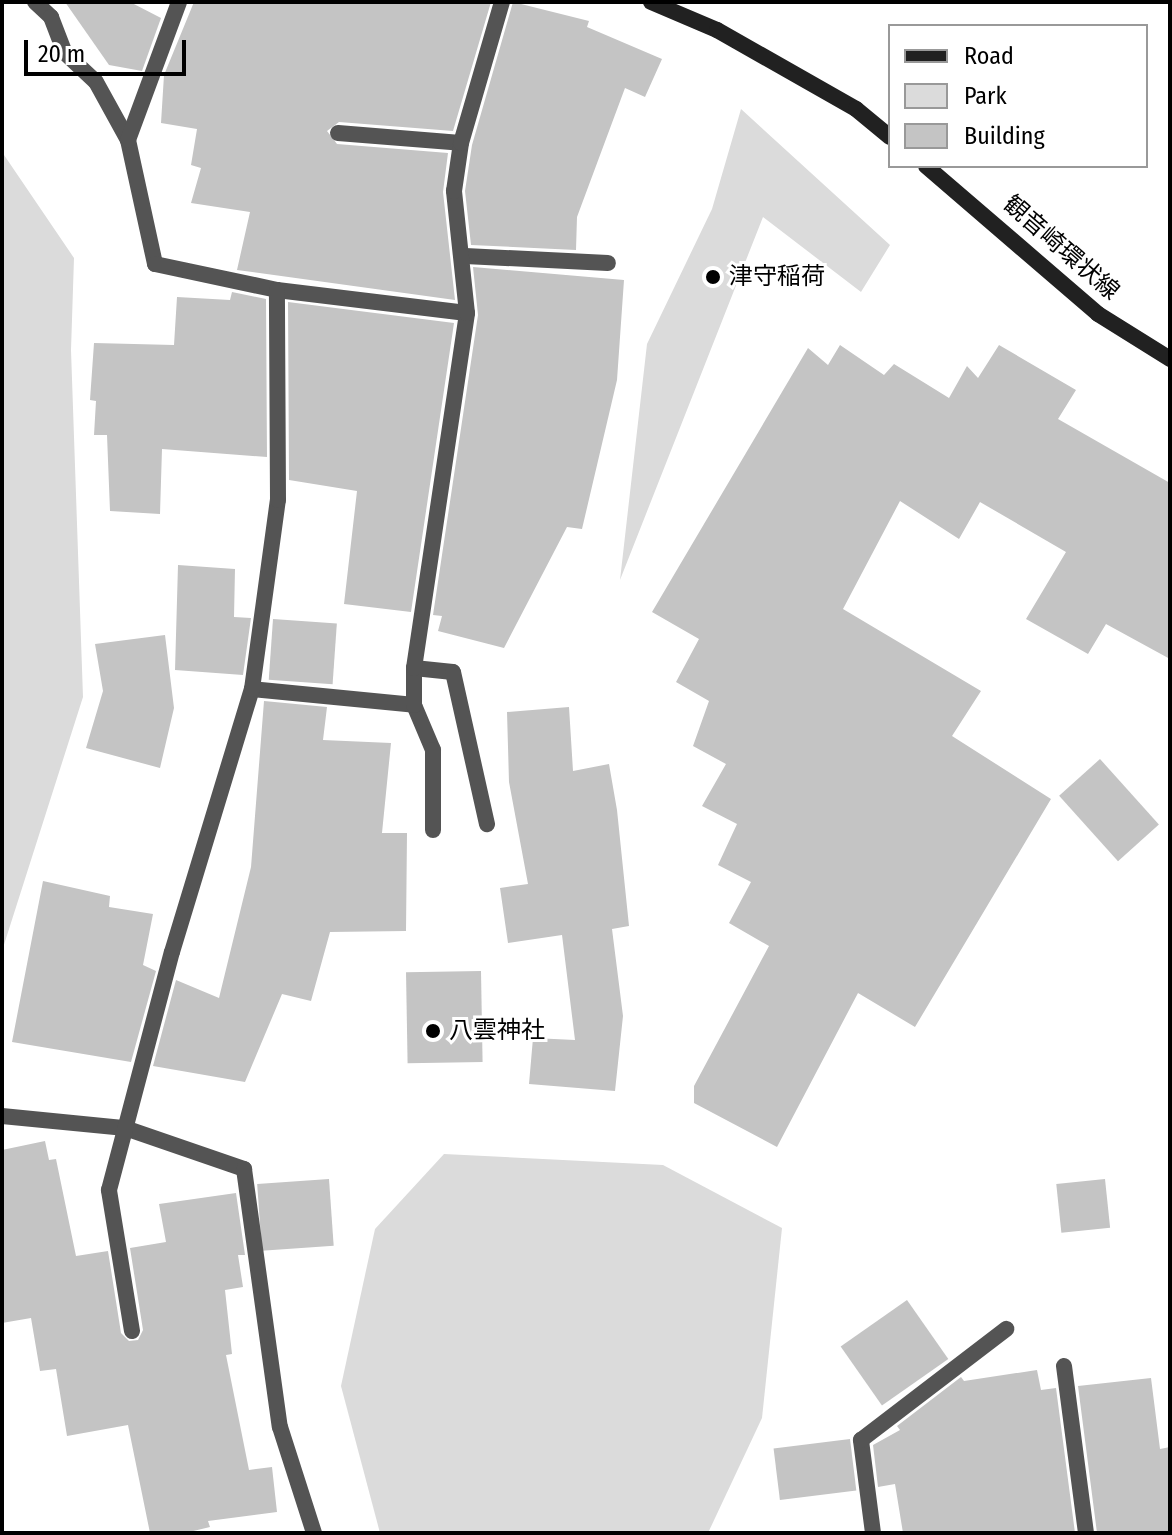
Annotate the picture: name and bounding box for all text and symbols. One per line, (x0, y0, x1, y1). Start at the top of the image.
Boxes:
scale bar (28, 24, 190, 74)
legend (888, 24, 1148, 168)
text: 20 m (38, 40, 85, 68)
text: Road (964, 42, 1014, 70)
text: Park (964, 82, 1007, 110)
text: Building (964, 122, 1045, 150)
street label: 観音崎環状線 (997, 190, 1125, 306)
place label: 津守稲荷 (729, 263, 825, 291)
marker: 津守稲荷 (704, 268, 722, 286)
place label: 八雲神社 (449, 1017, 545, 1045)
marker: 八雲神社 (424, 1022, 442, 1040)

